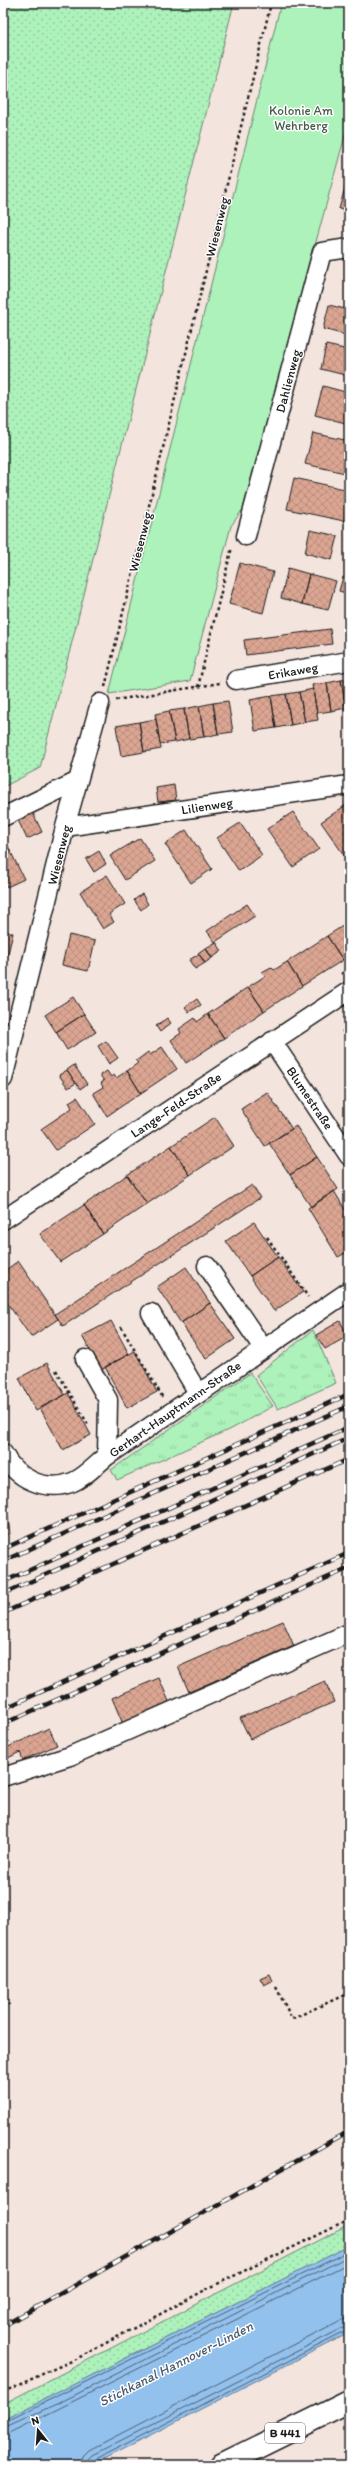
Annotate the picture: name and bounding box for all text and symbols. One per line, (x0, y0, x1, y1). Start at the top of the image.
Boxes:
park label: Kolonie Am Wehrberg (269, 103, 333, 133)
street label: Wiesenweg (202, 195, 232, 259)
street label: Dahlienweg (272, 347, 304, 414)
street label: Wiesenweg (125, 510, 155, 574)
street label: Erikaweg (267, 659, 319, 683)
street label: Lilienweg (180, 794, 234, 817)
street label: Wiesenweg (44, 823, 74, 887)
street label: Blumestraße (284, 1064, 336, 1132)
street label: Lange-Feld-Straße (128, 1069, 224, 1141)
street label: Gerhart-Hauptmann-Straße (106, 1358, 244, 1460)
water label: Stichkanal Hannover-Linden (96, 2318, 256, 2410)
north arrow (18, 2410, 58, 2450)
text: N (30, 2414, 41, 2428)
road number: B 441 (265, 2423, 305, 2443)

